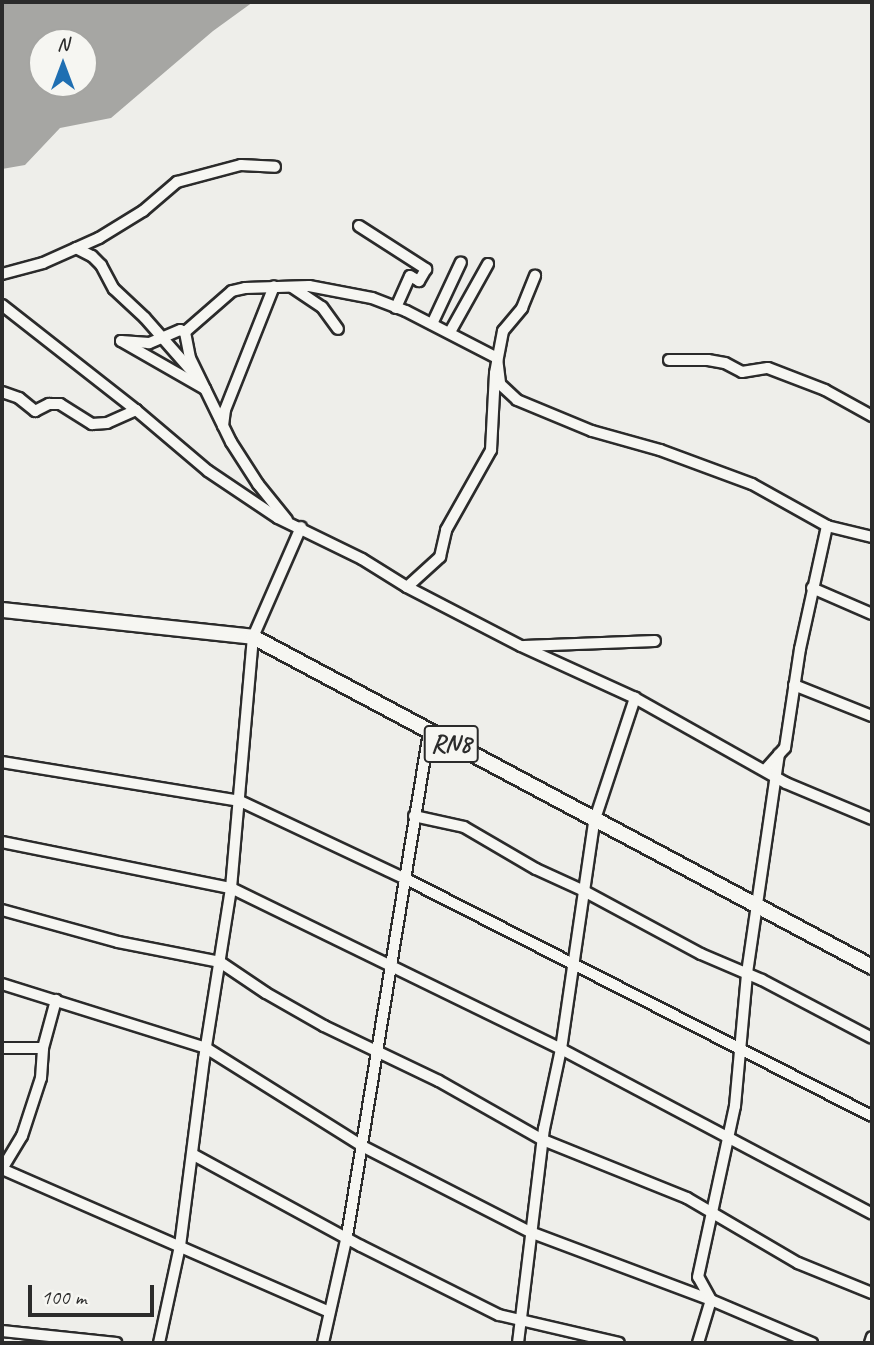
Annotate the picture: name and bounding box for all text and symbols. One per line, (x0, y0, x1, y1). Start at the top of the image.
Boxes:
north arrow (28, 28, 98, 98)
text: N (57, 32, 69, 56)
road number: RN8 (423, 722, 479, 766)
scale bar (32, 1272, 158, 1316)
text: 100 m (41, 1284, 86, 1310)

